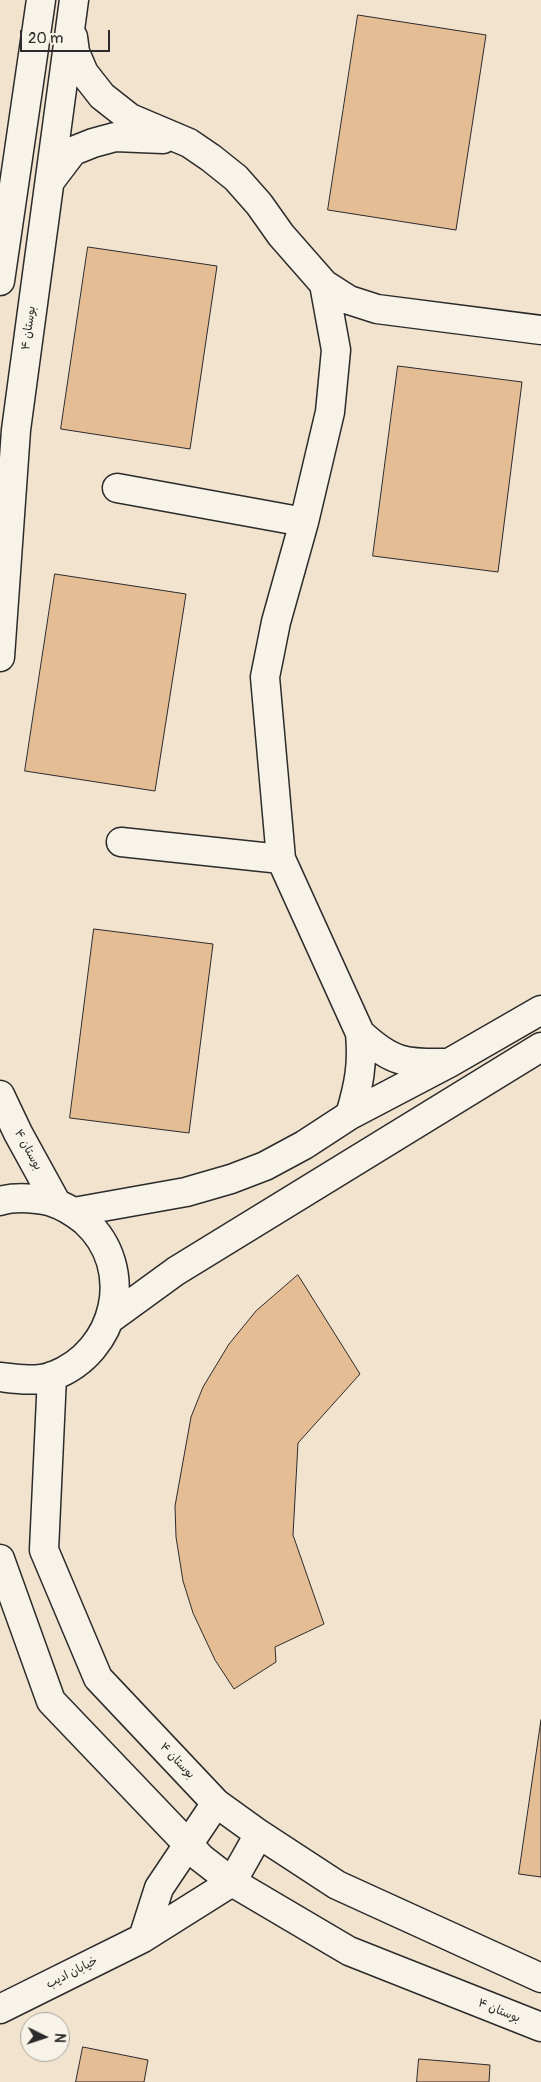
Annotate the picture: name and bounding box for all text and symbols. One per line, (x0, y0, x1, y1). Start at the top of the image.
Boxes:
scale bar (22, 20, 112, 52)
text: 20 m (28, 29, 63, 48)
street label: بوستان ۴ (19, 305, 39, 351)
street label: بوستان ۴ (11, 1127, 45, 1173)
street label: بوستان ۴ (156, 1740, 198, 1782)
street label: خیابان ادیب (44, 1954, 100, 1992)
street label: بوستان ۴ (476, 1996, 522, 2026)
north arrow (20, 2012, 70, 2062)
text: N (51, 2033, 68, 2043)

